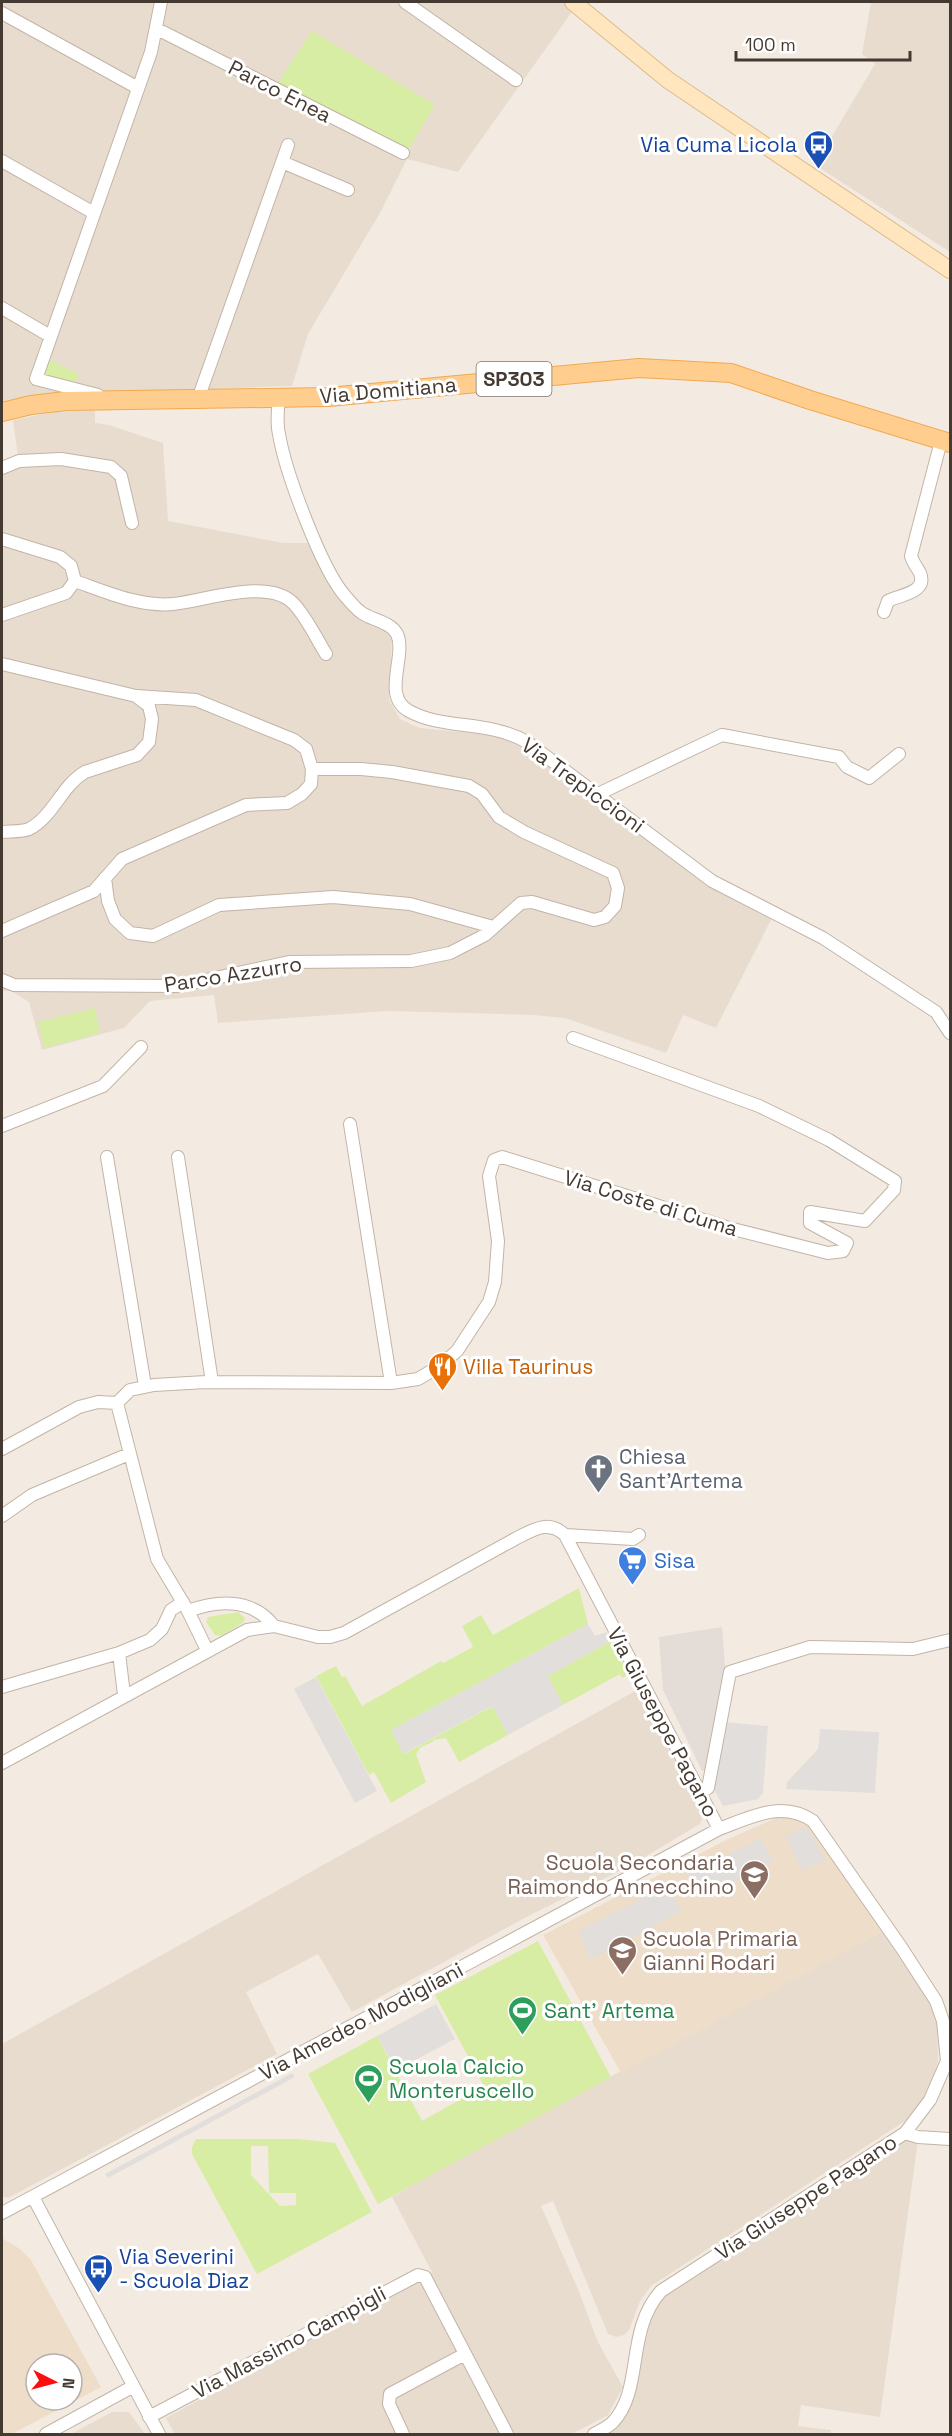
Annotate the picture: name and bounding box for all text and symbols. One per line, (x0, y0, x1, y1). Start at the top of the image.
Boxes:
scale bar (736, 24, 910, 62)
text: 100 m (745, 33, 796, 56)
street label: Parco Enea (224, 54, 336, 128)
bus stop icon: Via Cuma Licola (802, 128, 834, 170)
place label: Via Cuma Licola (640, 131, 797, 158)
road number: SP303 (476, 362, 552, 396)
street label: Via Domitiana (318, 371, 458, 409)
street label: Via Trepiccioni (516, 731, 650, 839)
street label: Parco Azzurro (162, 950, 304, 998)
street label: Via Coste di Cuma (561, 1164, 741, 1242)
restaurant icon: Villa Taurinus (426, 1350, 458, 1392)
place label: Villa Taurinus (463, 1353, 593, 1380)
place label: Chiesa Sant'Artema (619, 1443, 743, 1494)
church icon: Chiesa Sant'Artema (582, 1452, 614, 1494)
supermarket icon: Sisa (617, 1544, 649, 1586)
place label: Sisa (654, 1547, 695, 1574)
street label: Via Giuseppe Pagano (601, 1622, 725, 1822)
place label: Scuola Secondaria Raimondo Annecchino (508, 1849, 734, 1900)
school or university icon: Scuola Secondaria Raimondo Annecchino (739, 1858, 771, 1900)
place label: Scuola Primaria Gianni Rodari (643, 1925, 798, 1976)
school or university icon: Scuola Primaria Gianni Rodari (606, 1934, 638, 1976)
street label: Via Amedeo Modigliani (254, 1956, 468, 2086)
sports icon: Sant' Artema (507, 1994, 539, 2036)
place label: Sant' Artema (544, 1997, 675, 2024)
place label: Scuola Calcio Monteruscello (389, 2053, 535, 2104)
sports icon: Scuola Calcio Monteruscello (352, 2062, 384, 2104)
street label: Via Giuseppe Pagano (710, 2128, 902, 2266)
place label: Via Severini - Scuola Diaz (119, 2243, 249, 2294)
bus stop icon: Via Severini - Scuola Diaz (82, 2252, 114, 2294)
street label: Via Massimo Campigli (188, 2279, 390, 2405)
north arrow (24, 2352, 84, 2412)
text: N (57, 2377, 79, 2390)

